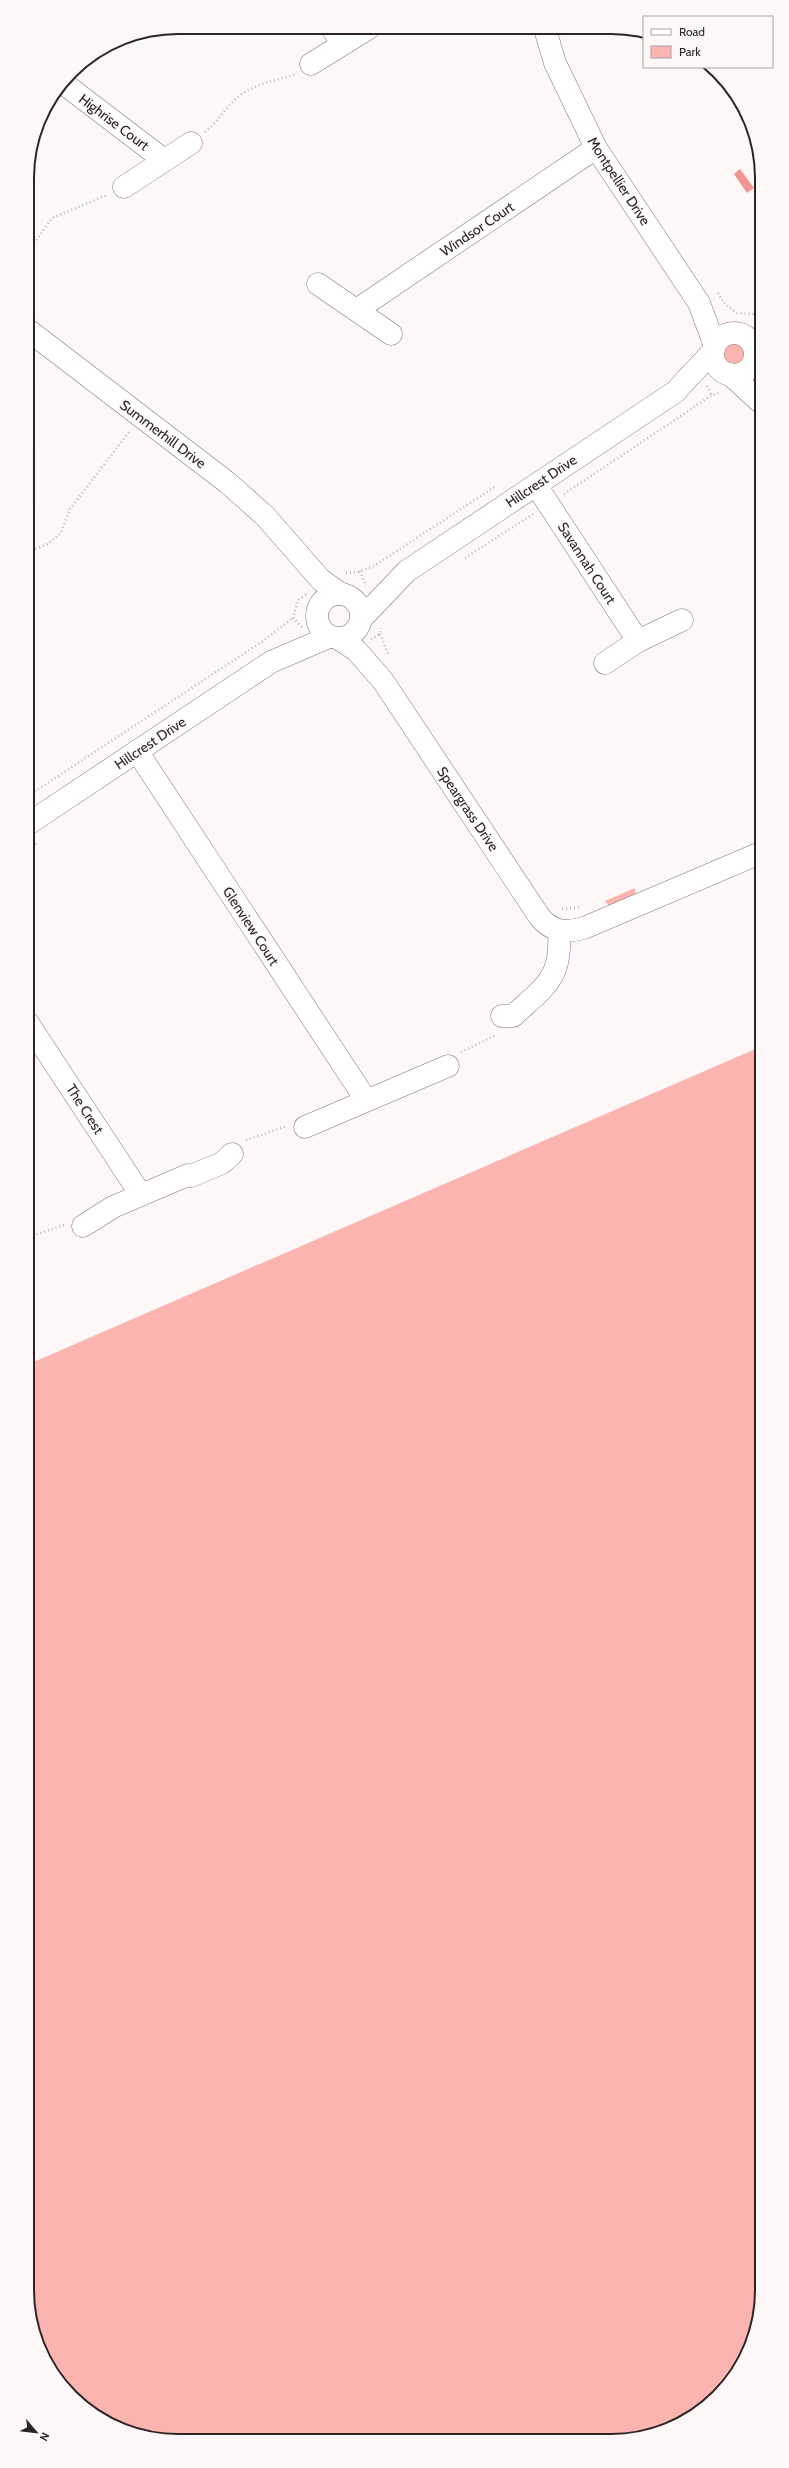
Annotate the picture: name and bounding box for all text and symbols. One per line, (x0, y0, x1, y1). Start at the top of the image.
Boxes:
legend (643, 16, 773, 68)
text: Road (679, 24, 705, 39)
text: Park (679, 44, 701, 59)
street label: Highrise Court (75, 90, 153, 154)
street label: Montpellier Drive (584, 133, 654, 229)
street label: Windsor Court (437, 198, 518, 260)
street label: Summerhill Drive (116, 396, 210, 472)
street label: Hillcrest Drive (502, 451, 580, 511)
street label: Savannah Court (554, 519, 620, 608)
street label: Hillcrest Drive (111, 713, 189, 773)
street label: Speargrass Drive (433, 763, 503, 855)
street label: Glenview Court (219, 883, 283, 969)
street label: The Crest (62, 1081, 108, 1138)
north arrow (16, 2412, 56, 2452)
text: N (37, 2430, 53, 2443)

